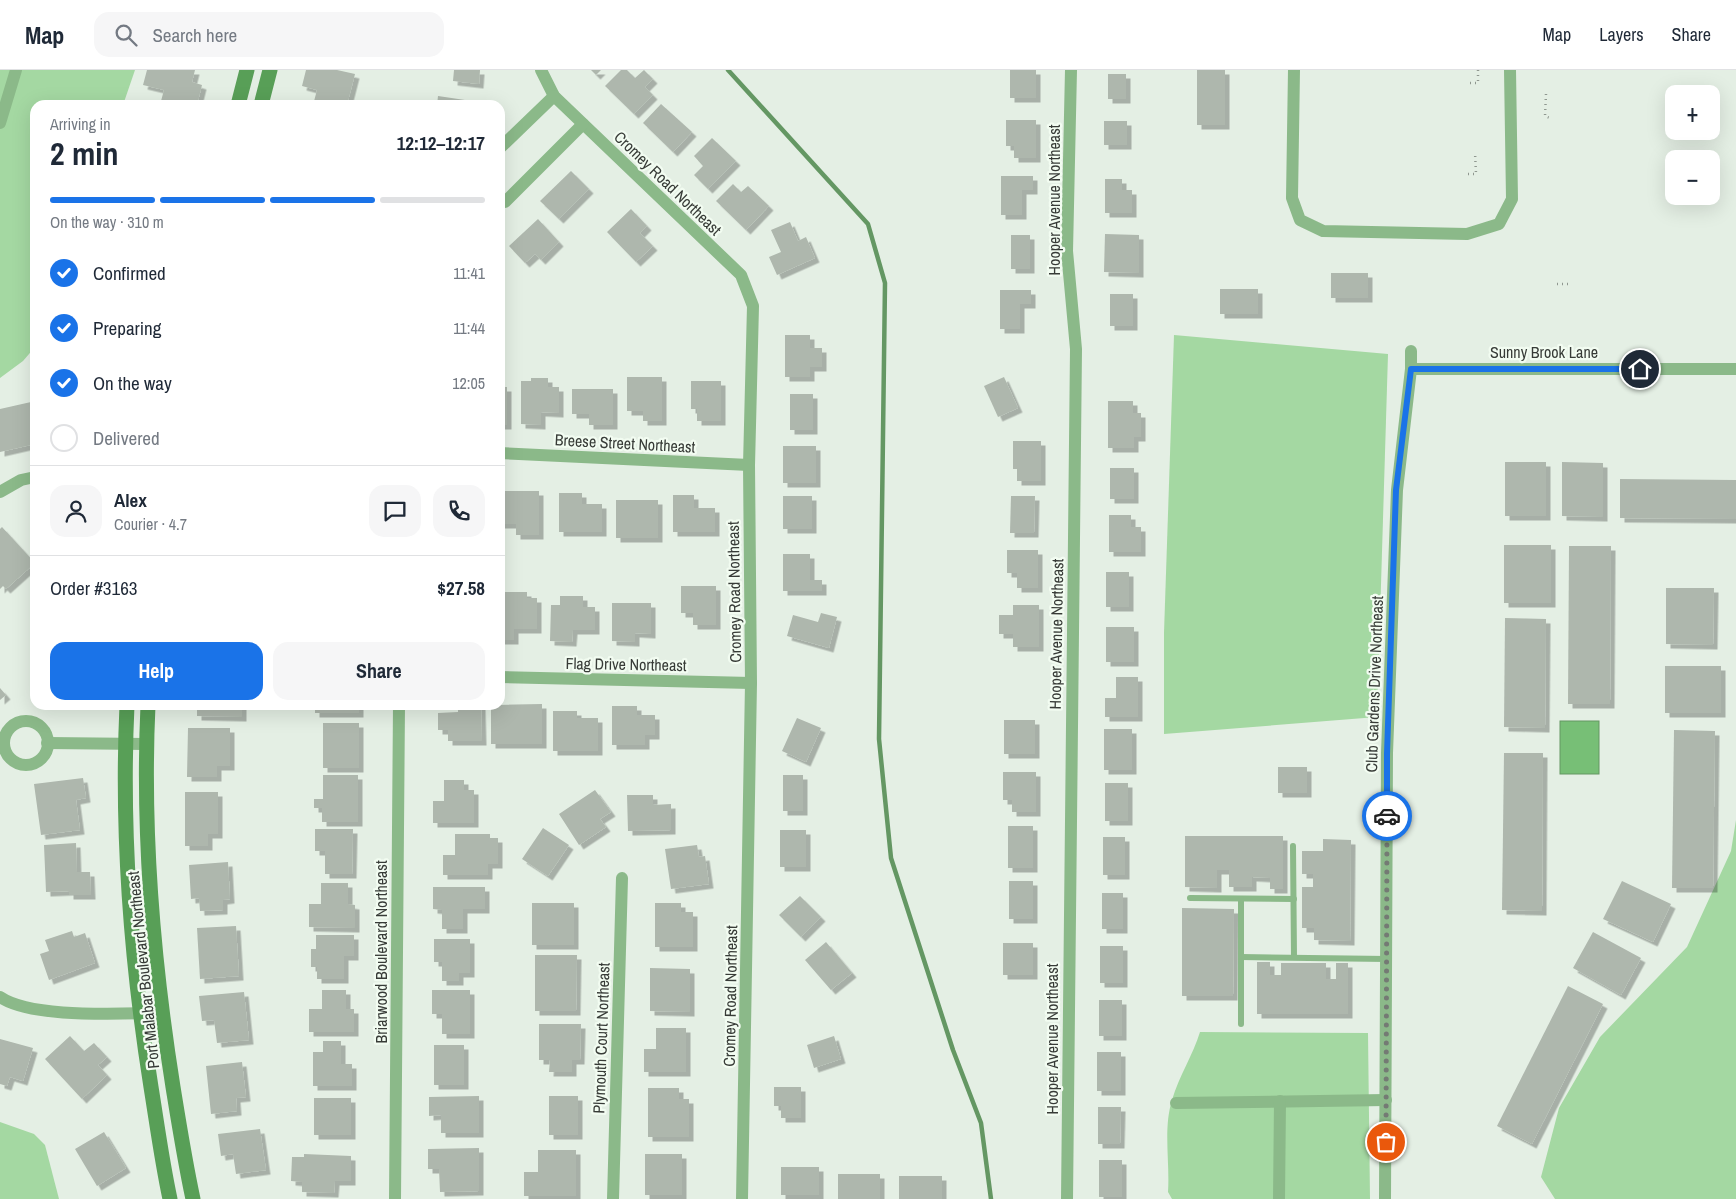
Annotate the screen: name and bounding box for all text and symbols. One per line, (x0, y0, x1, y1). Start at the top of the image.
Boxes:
search box (94, 12, 444, 57)
text: Map (25, 19, 64, 51)
icon: search (112, 21, 140, 49)
text: Search here (152, 22, 237, 48)
text: Map (1543, 22, 1571, 47)
text: Layers (1599, 22, 1644, 47)
text: Share (1672, 22, 1711, 47)
map controls (1665, 85, 1720, 205)
button: + (1665, 85, 1720, 140)
text: Arriving in (50, 113, 111, 135)
street label: Hooper Avenue Northeast (1043, 124, 1065, 275)
street label: Cromey Road Northeast (609, 126, 727, 240)
text: 12:12–12:17 (397, 130, 485, 156)
text: 2 min (50, 132, 119, 175)
button: − (1665, 150, 1720, 205)
text: On the way · 310 m (50, 211, 164, 233)
icon: check (50, 259, 78, 287)
text: Confirmed (93, 260, 166, 286)
text: 11:41 (453, 262, 485, 284)
icon: check (50, 314, 78, 342)
text: Preparing (93, 315, 161, 341)
text: 11:44 (453, 317, 485, 339)
street label: Sunny Brook Lane (1490, 341, 1598, 363)
pin (1619, 348, 1661, 390)
icon: home (1626, 355, 1654, 383)
icon: check (50, 369, 78, 397)
text: On the way (93, 370, 172, 396)
text: 12:05 (452, 372, 485, 394)
text: Delivered (93, 425, 160, 451)
street label: Breese Street Northeast (554, 428, 696, 458)
button: person (50, 485, 102, 537)
button: chat (369, 485, 421, 537)
button: phone (433, 485, 485, 537)
text: Alex (114, 487, 147, 513)
text: Courier · 4.7 (114, 513, 187, 535)
street label: Cromey Road Northeast (722, 521, 746, 663)
street label: Hooper Avenue Northeast (1044, 558, 1068, 710)
text: Order #3163 (50, 575, 137, 601)
text: $27.58 (437, 575, 485, 601)
street label: Club Gardens Drive Northeast (1360, 595, 1388, 773)
button: Help (50, 642, 263, 700)
button: Share (273, 642, 485, 700)
street label: Flag Drive Northeast (565, 652, 687, 676)
courier (1362, 791, 1412, 841)
icon: car (1373, 802, 1401, 830)
street label: Briarwood Boulevard Northeast (370, 860, 392, 1044)
street label: Port Malabar Boulevard Northeast (122, 870, 164, 1070)
street label: Cromey Road Northeast (718, 925, 742, 1067)
street label: Plymouth Court Northeast (587, 962, 615, 1114)
street label: Hooper Avenue Northeast (1041, 963, 1063, 1114)
pin (1365, 1121, 1407, 1163)
icon: bag (1372, 1128, 1400, 1156)

